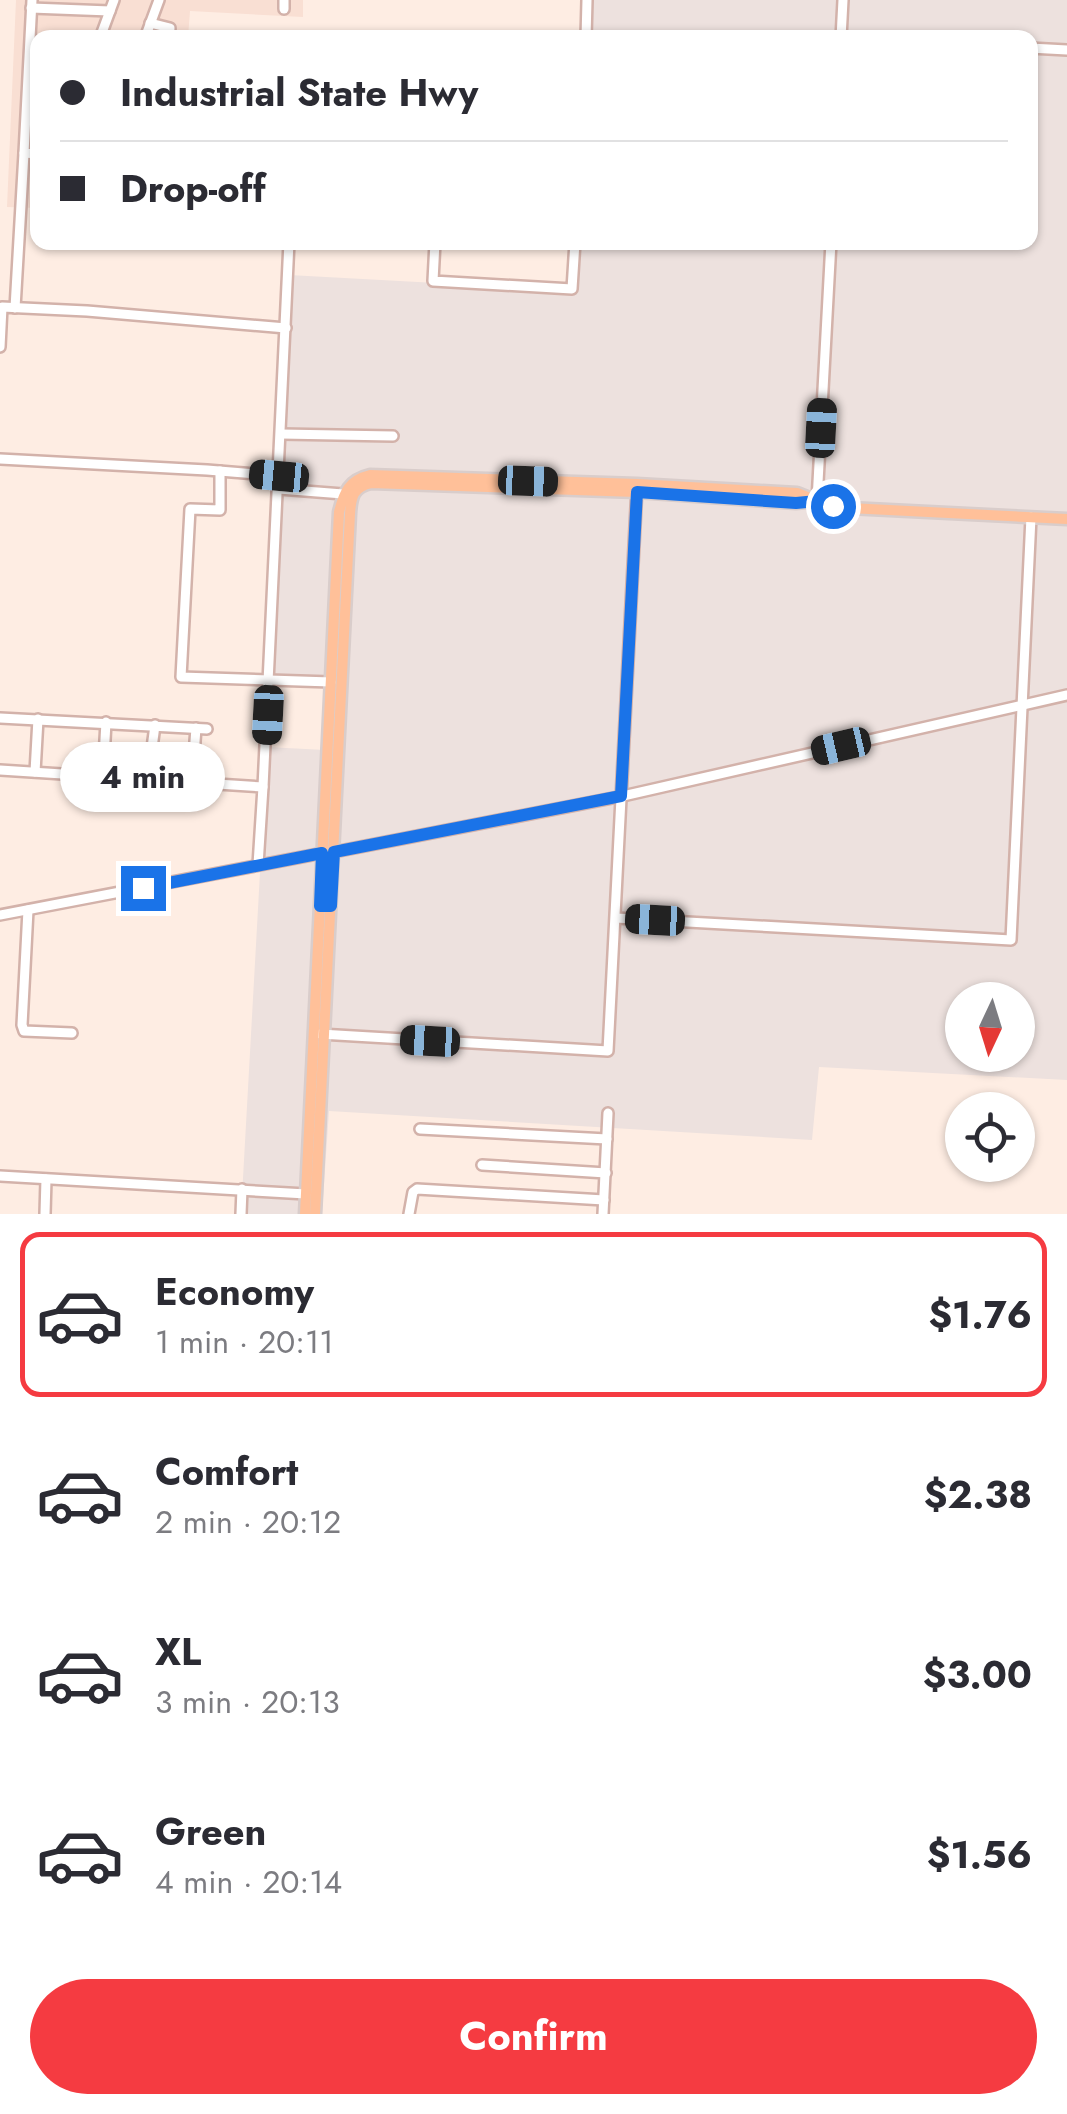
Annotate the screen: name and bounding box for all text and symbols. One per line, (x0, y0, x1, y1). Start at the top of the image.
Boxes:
text: Industrial State Hwy (120, 65, 478, 120)
text: Drop-off (120, 161, 266, 216)
car (804, 397, 838, 459)
car (248, 458, 310, 494)
car (497, 465, 559, 497)
route start (811, 484, 856, 529)
car (251, 684, 285, 746)
car (808, 725, 874, 767)
callout: 4 min (61, 743, 226, 813)
text: 4 min (100, 754, 185, 800)
route end (121, 866, 166, 911)
car (624, 903, 686, 937)
north arrow (945, 982, 1035, 1072)
map controls (945, 982, 1035, 1182)
car (399, 1024, 461, 1058)
button: locate (945, 1092, 1035, 1182)
text: Economy (155, 1264, 314, 1319)
icon: car (35, 1270, 125, 1360)
text: $1.76 (928, 1287, 1032, 1342)
text: 1 min · 20:11 (155, 1319, 334, 1365)
text: Comfort (155, 1444, 298, 1499)
icon: car (35, 1450, 125, 1540)
text: $2.38 (924, 1467, 1032, 1522)
text: 2 min · 20:12 (155, 1499, 341, 1545)
text: XL (155, 1624, 201, 1679)
icon: car (35, 1630, 125, 1720)
text: $3.00 (923, 1647, 1032, 1702)
text: 3 min · 20:13 (155, 1679, 340, 1725)
text: Green (155, 1804, 266, 1859)
icon: car (35, 1810, 125, 1900)
text: $1.56 (927, 1827, 1032, 1882)
text: 4 min · 20:14 (155, 1859, 342, 1905)
button: Confirm (30, 1979, 1037, 2094)

